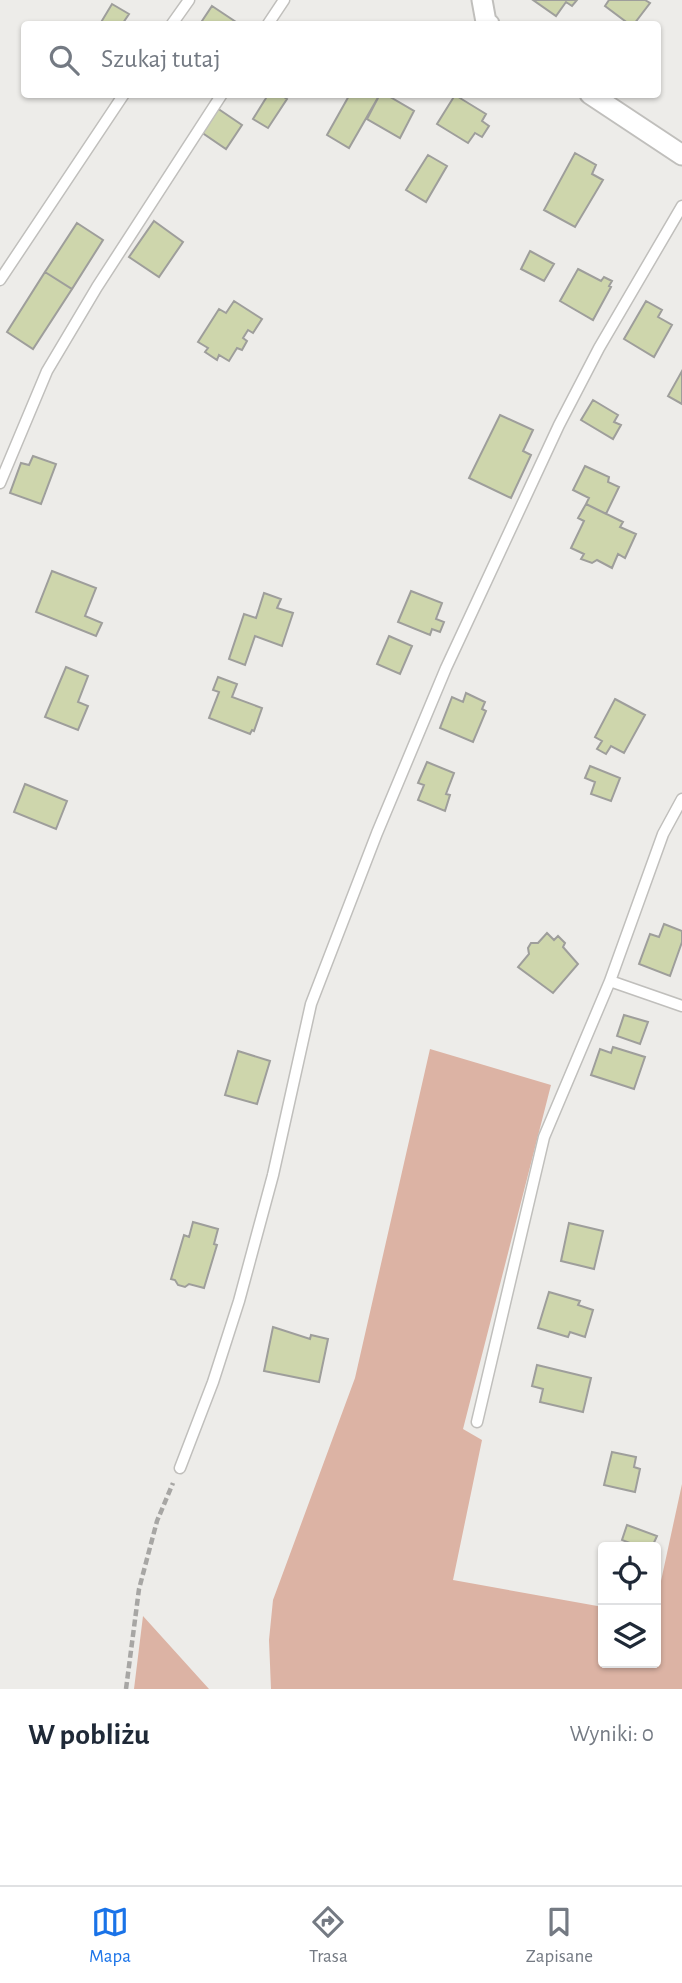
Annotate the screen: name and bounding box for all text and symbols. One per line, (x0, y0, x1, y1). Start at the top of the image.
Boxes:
search box (21, 21, 661, 98)
icon: search (45, 41, 83, 79)
text: Szukaj tutaj (101, 46, 221, 72)
map controls (598, 1542, 661, 1668)
button: locate (598, 1542, 661, 1605)
button: layers (598, 1605, 661, 1668)
text: W pobliżu (28, 1720, 150, 1750)
text: Wyniki: 0 (569, 1723, 654, 1746)
tab: Mapa (89, 1903, 131, 1968)
tab: Trasa (309, 1903, 348, 1968)
tab: Zapisane (526, 1903, 593, 1968)

